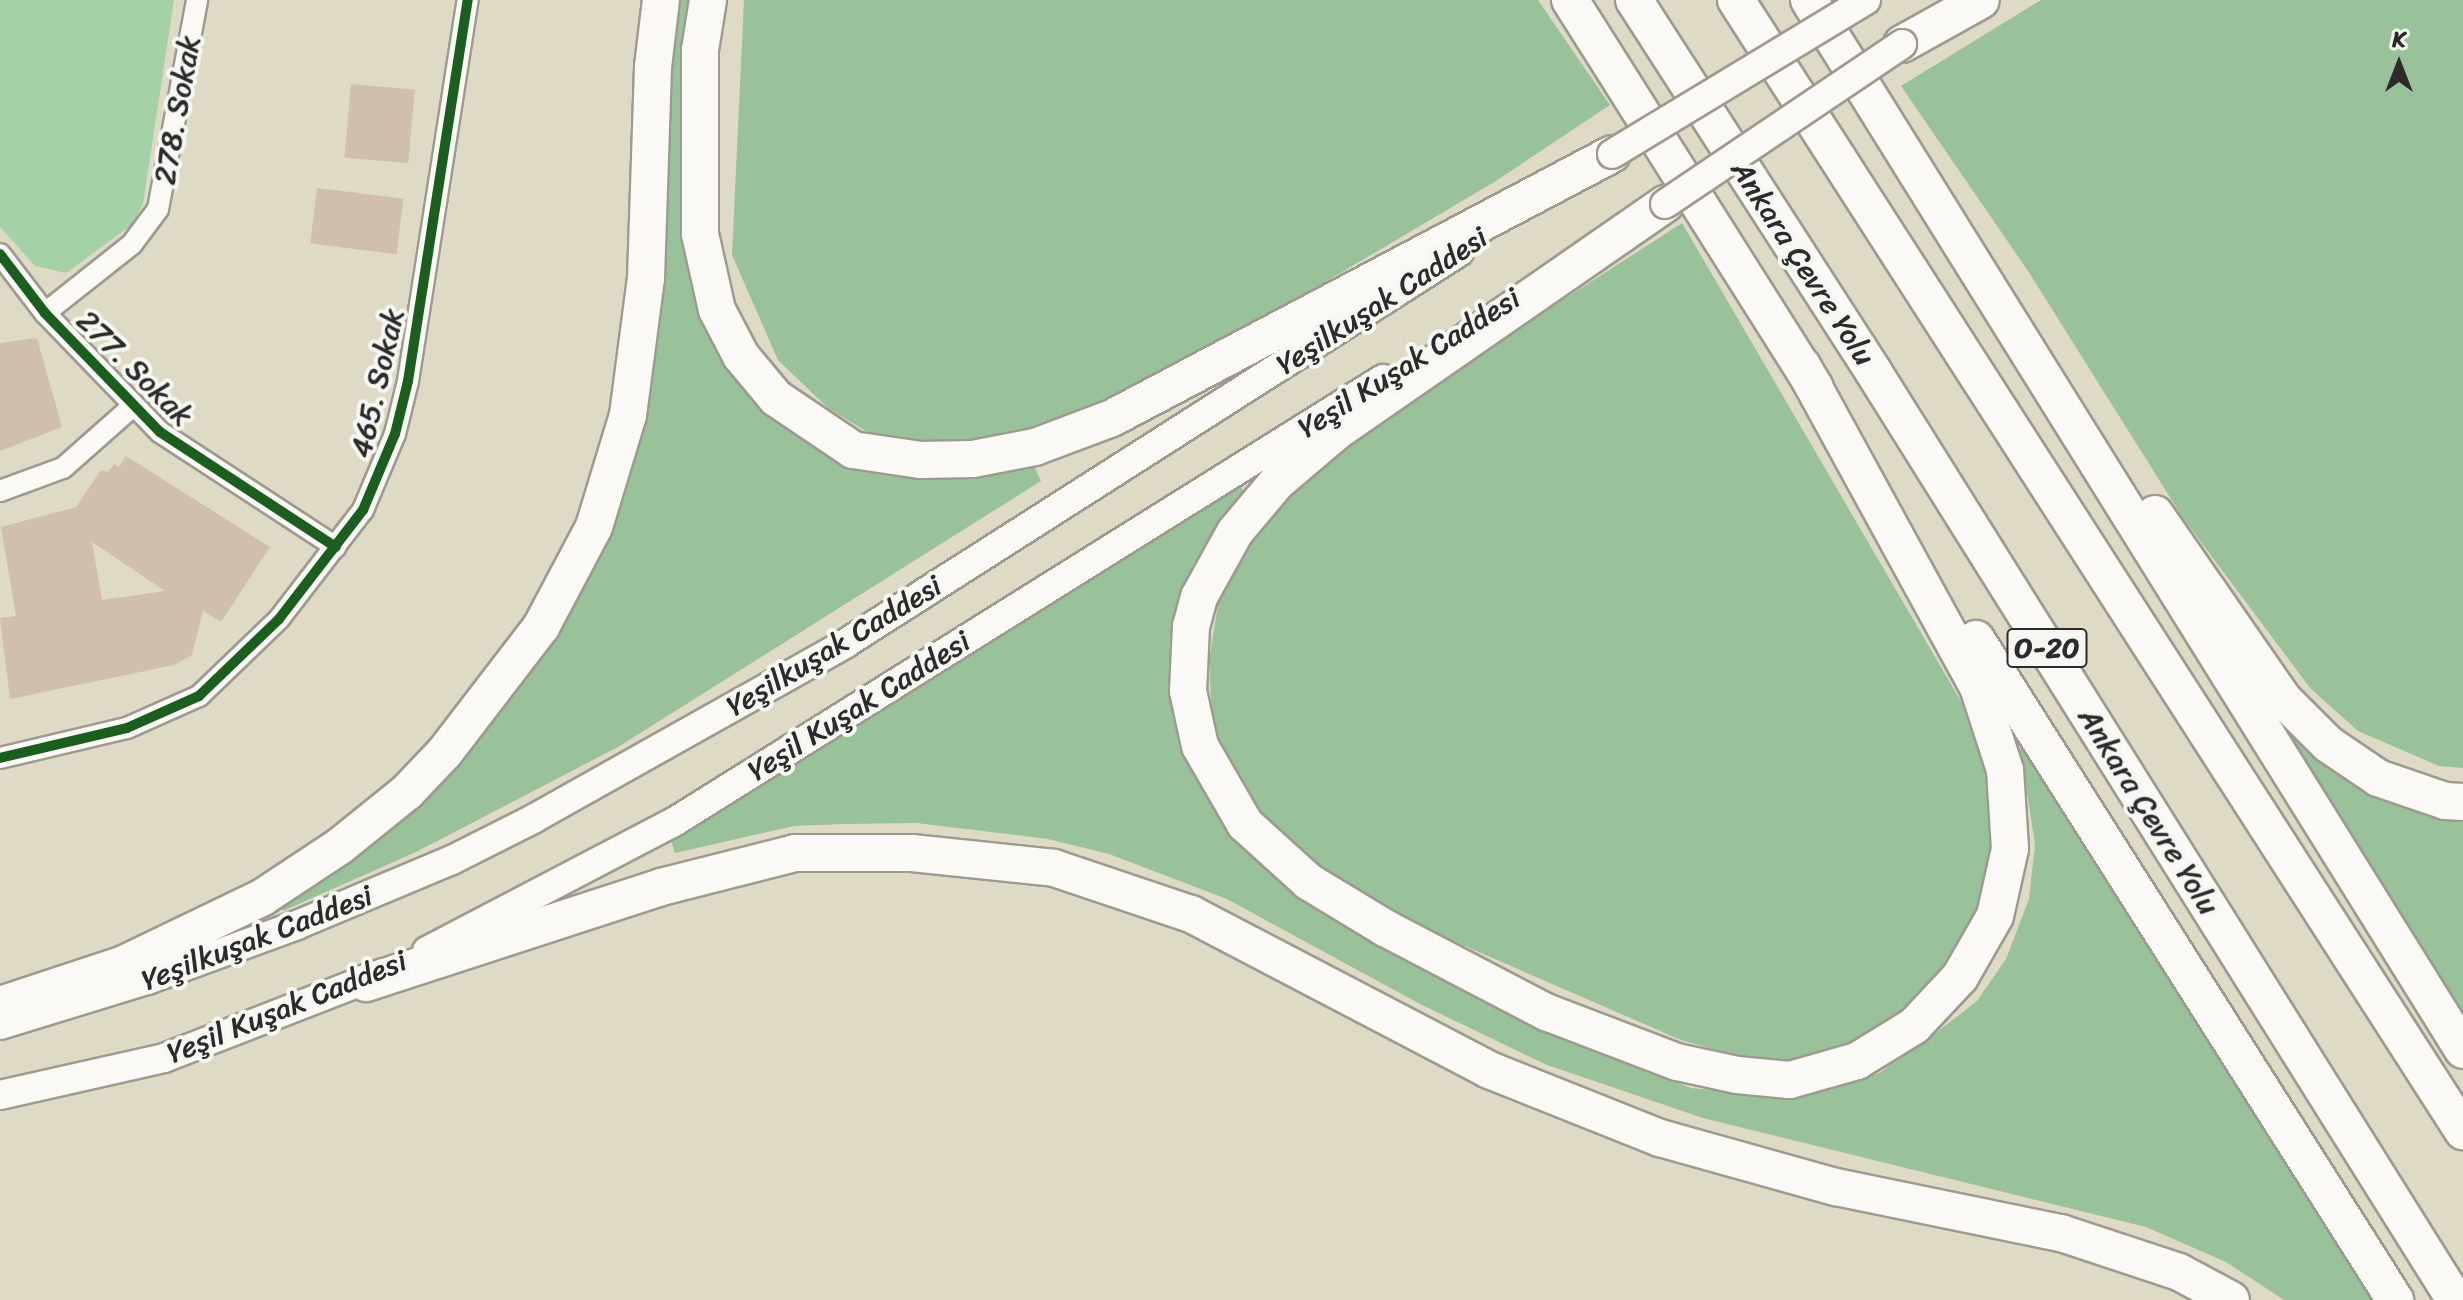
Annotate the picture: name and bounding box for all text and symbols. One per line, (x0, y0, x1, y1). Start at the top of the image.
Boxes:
text: K (2392, 20, 2406, 59)
north arrow (2359, 24, 2439, 104)
street label: 278. Sokak (146, 33, 208, 187)
street label: Ankara Çevre Yolu (1723, 153, 1883, 373)
street label: Yeşilkuşak Caddesi (1269, 219, 1495, 383)
street label: Yeşil Kuşak Caddesi (1291, 280, 1527, 446)
street label: 277. Sokak (69, 302, 201, 434)
street label: 465. Sokak (342, 305, 412, 461)
street label: Yeşilkuşak Caddesi (720, 567, 948, 725)
street label: Yeşil Kuşak Caddesi (741, 623, 977, 789)
road number: O-20 (2005, 624, 2089, 672)
street label: Ankara Çevre Yolu (2070, 700, 2228, 922)
street label: Yeşilkuşak Caddesi (136, 877, 378, 999)
street label: Yeşil Kuşak Caddesi (162, 942, 412, 1072)

